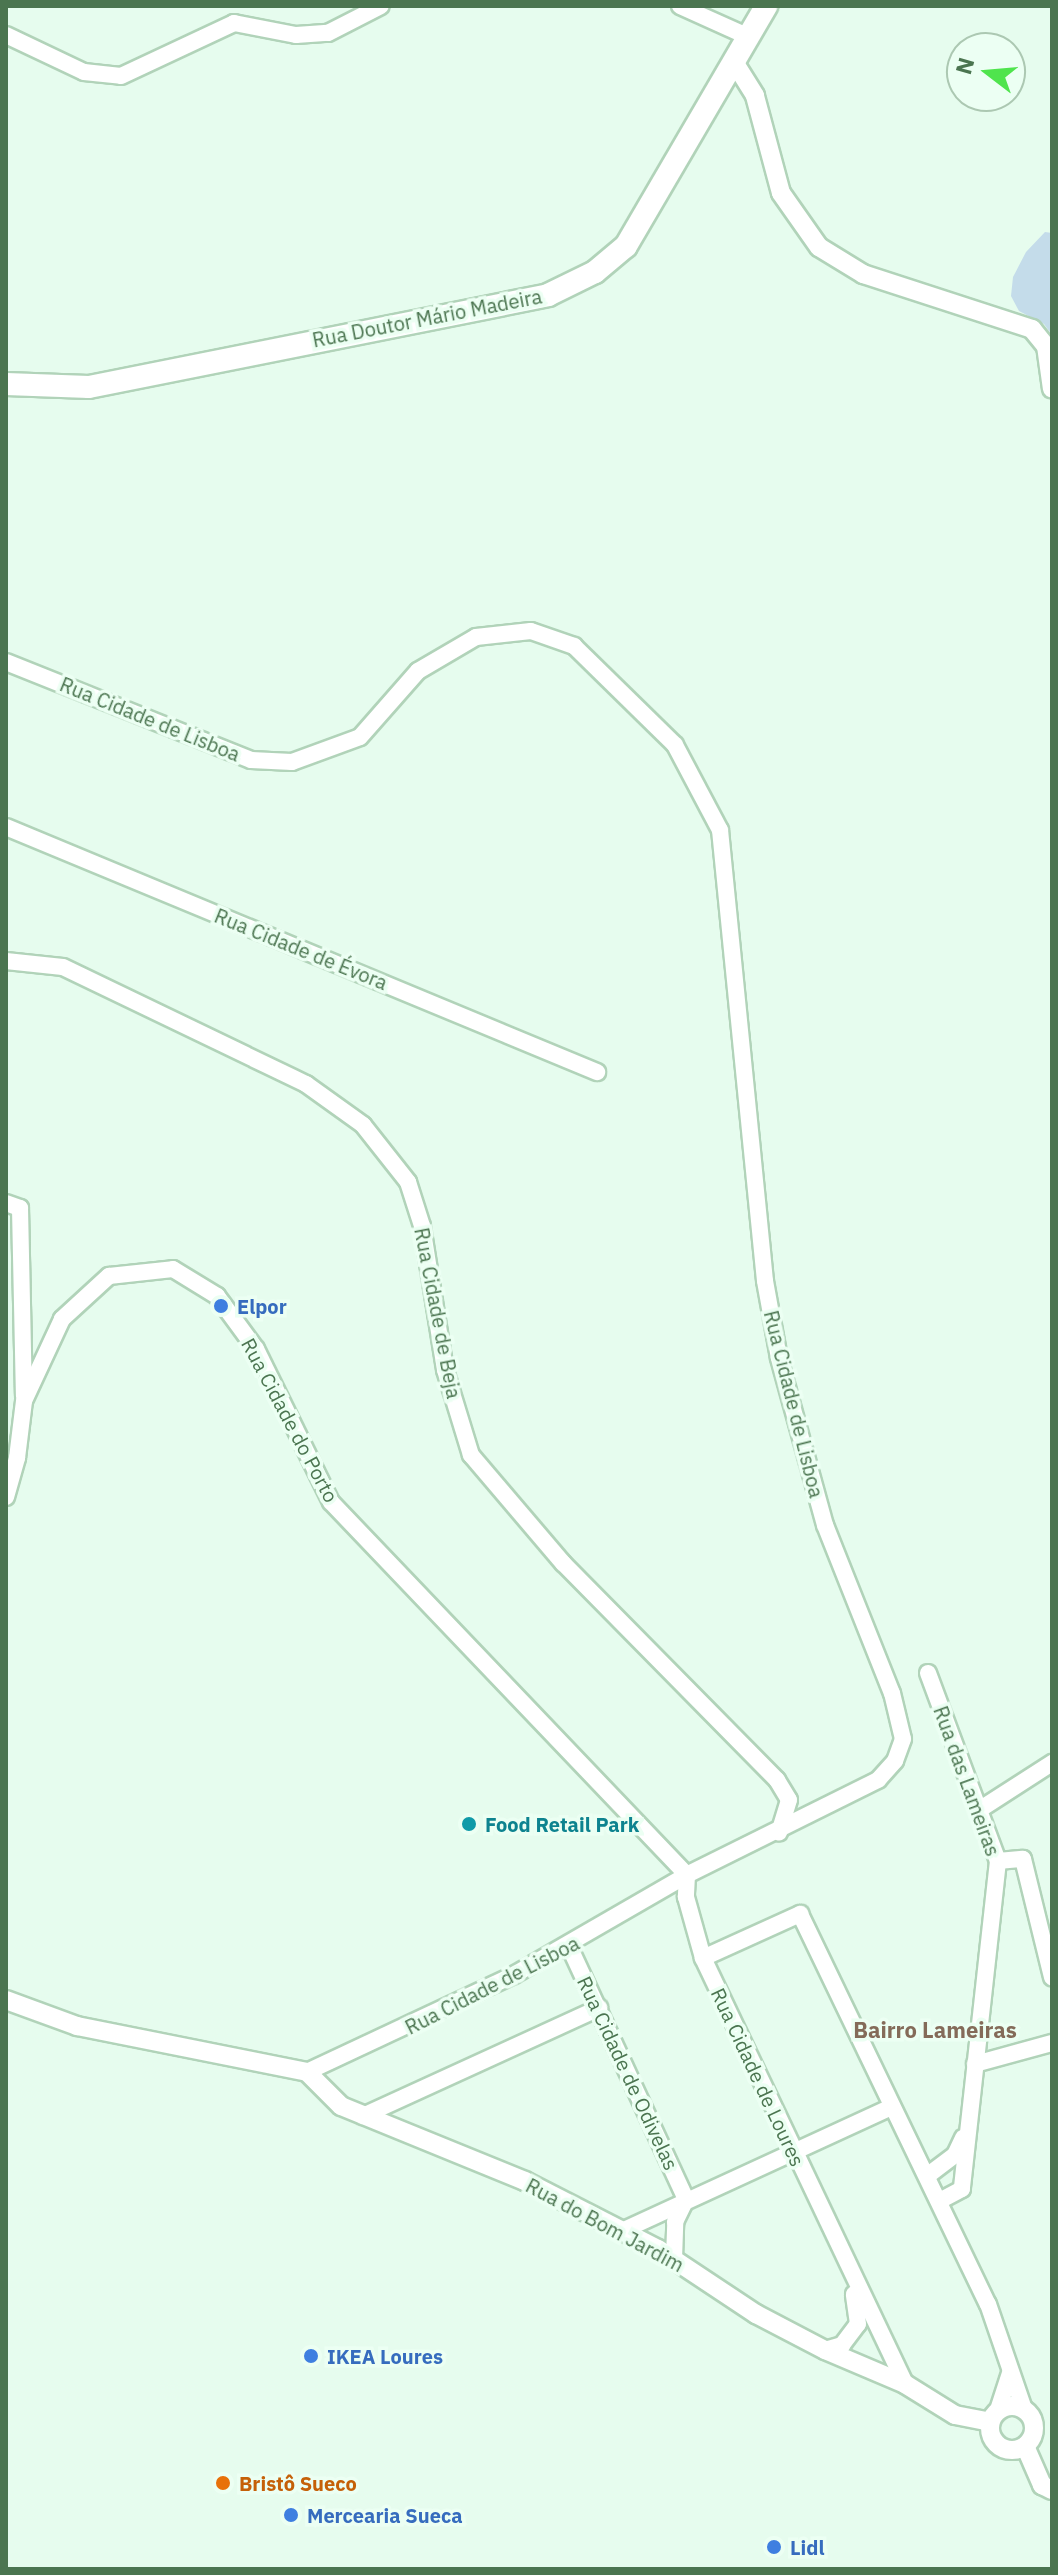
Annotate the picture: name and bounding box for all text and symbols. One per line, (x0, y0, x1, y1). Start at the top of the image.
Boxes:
north arrow (946, 32, 1026, 112)
text: N (948, 54, 981, 77)
street label: Rua Doutor Mário Madeira (310, 284, 544, 352)
street label: Rua Cidade de Lisboa (56, 672, 244, 766)
street label: Rua Cidade de Évora (211, 903, 391, 995)
street label: Rua Cidade de Beja (410, 1226, 466, 1400)
place label: Elpor (237, 1294, 287, 1318)
marker: Elpor (212, 1297, 230, 1315)
street label: Rua Cidade de Lisboa (759, 1308, 829, 1500)
street label: Rua Cidade do Porto (237, 1334, 343, 1506)
street label: Rua das Lameiras (929, 1703, 1005, 1859)
place label: Food Retail Park (485, 1812, 639, 1836)
marker: Food Retail Park (460, 1815, 478, 1833)
street label: Rua Cidade de Lisboa (401, 1931, 583, 2039)
street label: Rua Cidade de Odivelas (573, 1972, 683, 2174)
street label: Rua Cidade de Loures (706, 1984, 810, 2170)
district label: Bairro Lameiras (853, 2017, 1017, 2043)
street label: Rua do Bom Jardim (522, 2173, 688, 2277)
place label: IKEA Loures (327, 2344, 443, 2368)
marker: IKEA Loures (302, 2347, 320, 2365)
place label: Bristô Sueco (239, 2471, 357, 2495)
marker: Bristô Sueco (214, 2474, 232, 2492)
place label: Mercearia Sueca (307, 2503, 463, 2527)
marker: Mercearia Sueca (282, 2506, 300, 2524)
place label: Lidl (790, 2535, 825, 2559)
marker: Lidl (765, 2538, 783, 2556)

